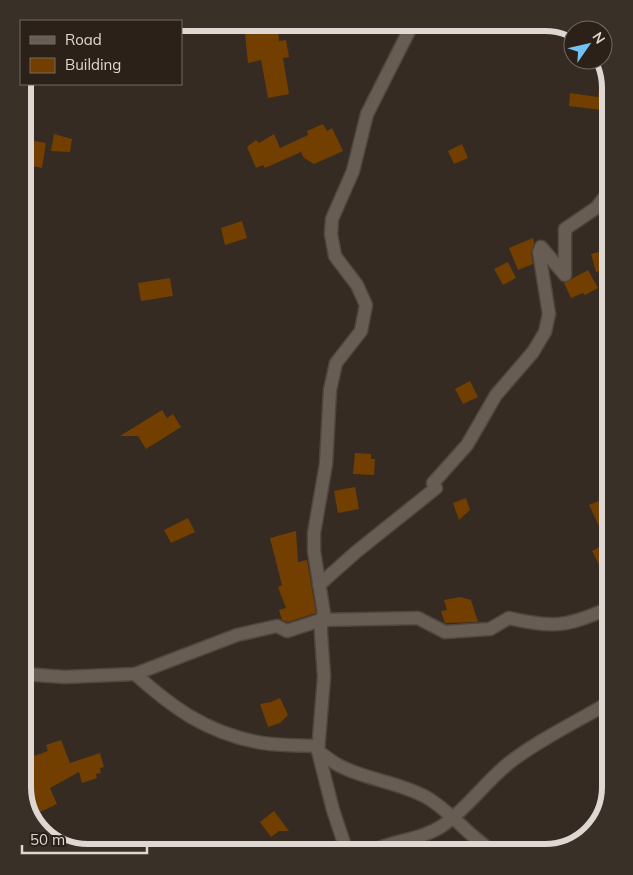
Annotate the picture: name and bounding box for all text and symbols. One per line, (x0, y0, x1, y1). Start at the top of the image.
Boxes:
legend (20, 20, 182, 85)
north arrow (563, 20, 613, 70)
text: N (588, 28, 609, 47)
text: Road (65, 30, 102, 49)
text: Building (65, 55, 121, 74)
scale bar (22, 822, 148, 854)
text: 50 m (30, 830, 65, 849)

